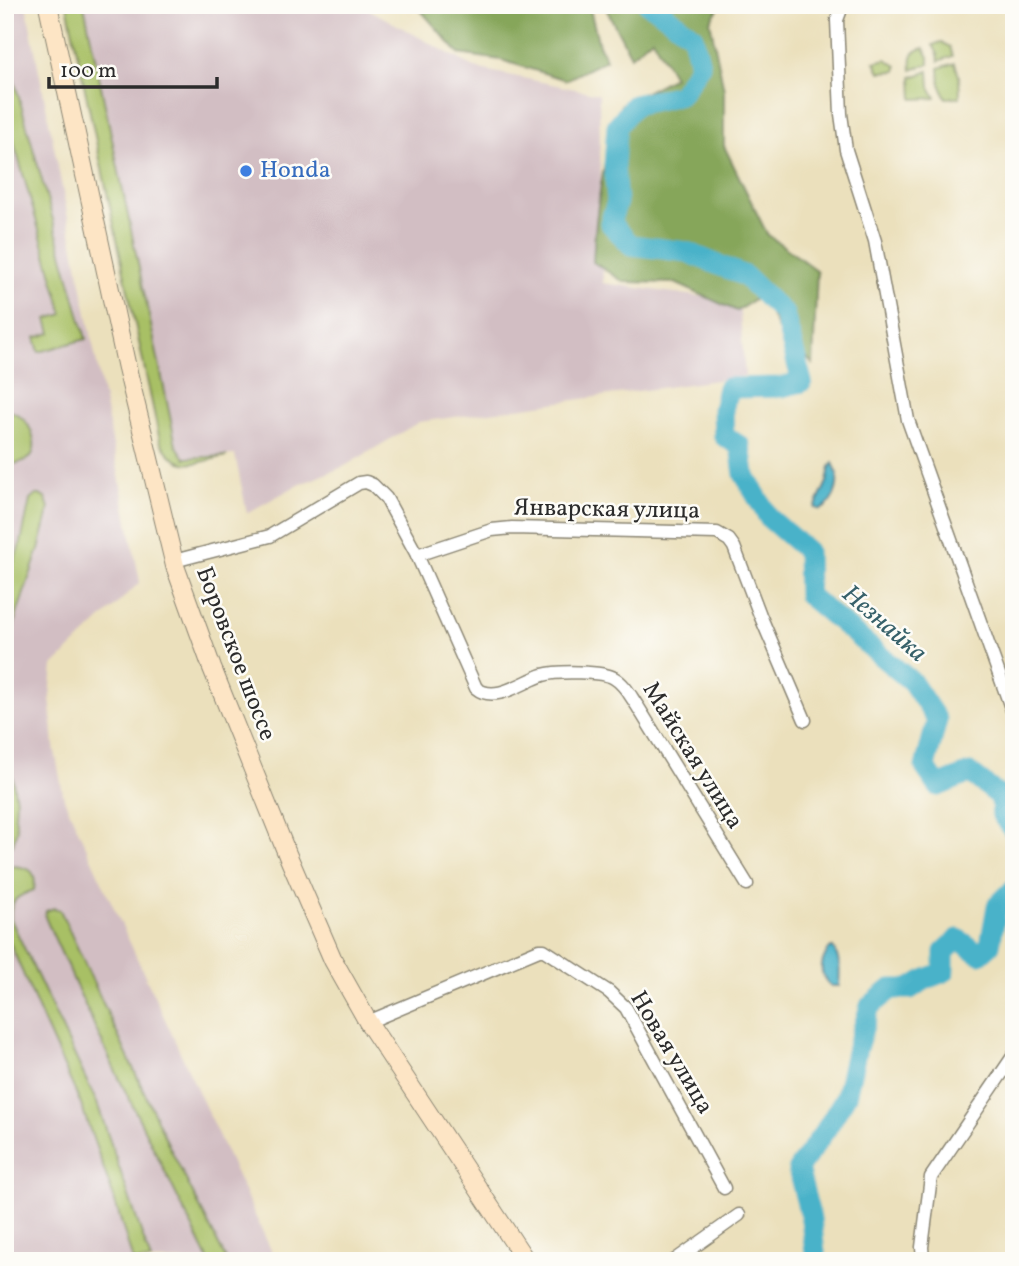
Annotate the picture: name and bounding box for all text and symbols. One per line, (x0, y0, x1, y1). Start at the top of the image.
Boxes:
scale bar (49, 46, 217, 90)
text: 100 m (60, 57, 117, 86)
place label: Honda (260, 154, 331, 188)
marker: Honda (238, 163, 254, 179)
street label: Январская улица (514, 491, 700, 529)
street label: Боровское шоссе (186, 562, 284, 746)
water label: Незнайка (834, 577, 934, 671)
street label: Майская улица (633, 676, 751, 836)
street label: Новая улица (621, 985, 721, 1121)

